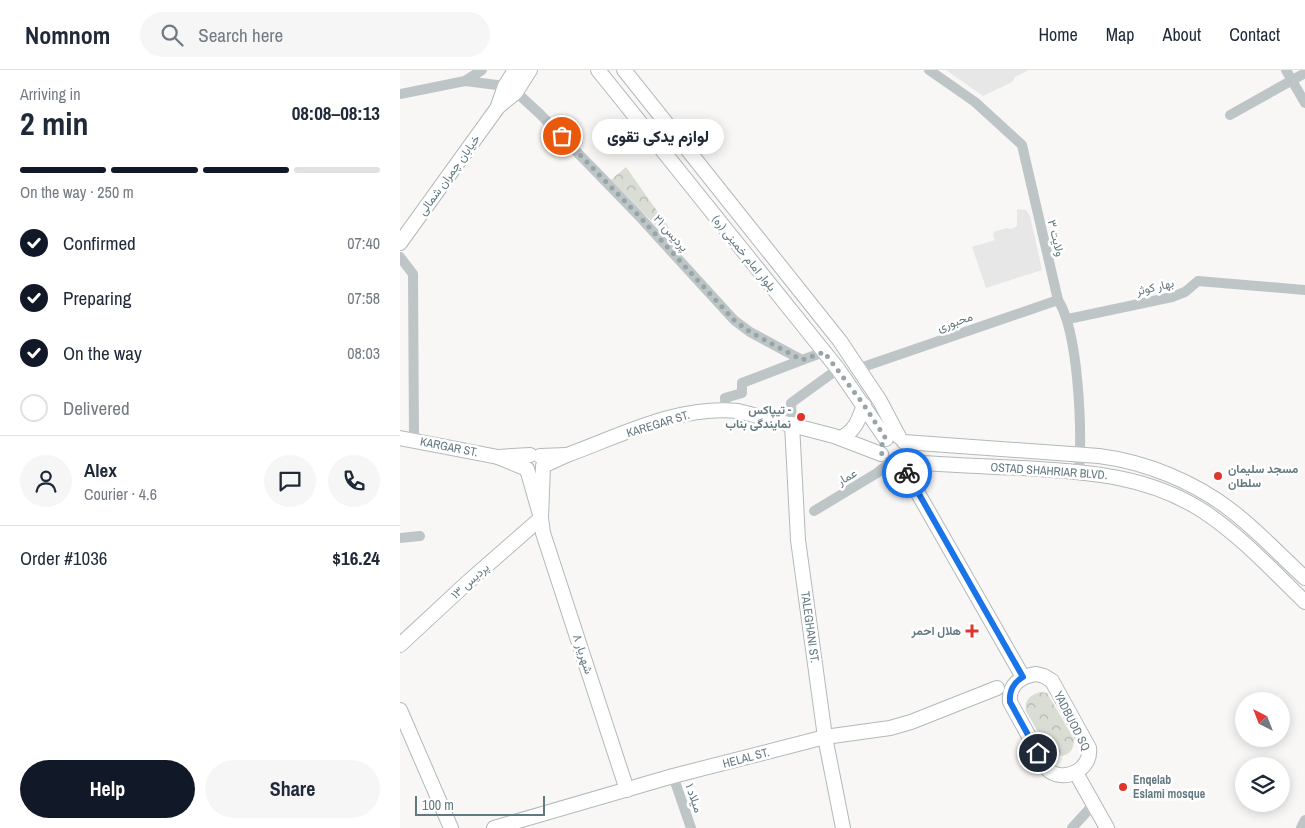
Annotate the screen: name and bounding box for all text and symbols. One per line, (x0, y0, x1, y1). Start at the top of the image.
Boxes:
search box (140, 12, 490, 57)
text: Nomnom (25, 19, 110, 51)
icon: search (158, 21, 186, 49)
text: Search here (198, 22, 283, 48)
text: Home (1038, 22, 1078, 47)
text: Map (1106, 22, 1135, 47)
text: About (1163, 22, 1201, 47)
text: Contact (1229, 22, 1280, 47)
text: Arriving in (20, 83, 81, 105)
text: 08:08–08:13 (292, 100, 380, 126)
text: 2 min (20, 102, 89, 145)
pin (541, 115, 583, 157)
callout: لوازم یدکی تقوی (592, 118, 724, 154)
icon: bag (548, 122, 576, 150)
text: لوازم یدکی تقوی (607, 125, 709, 147)
street label: خیابان چمران شمالی (414, 131, 484, 219)
text: On the way · 250 m (20, 181, 134, 203)
street label: پردیس ۲۱ (650, 211, 692, 255)
street label: بلوار امام خمینی (ره) (708, 212, 780, 294)
street label: ولایت ۳ (1044, 218, 1068, 258)
icon: check (20, 229, 48, 257)
text: Confirmed (63, 230, 136, 256)
text: 07:40 (347, 232, 380, 254)
street label: بهار کوثر (1133, 275, 1176, 299)
icon: check (20, 284, 48, 312)
text: Preparing (63, 285, 131, 311)
text: 07:58 (347, 287, 380, 309)
street label: محبوری (935, 308, 975, 336)
icon: check (20, 339, 48, 367)
text: On the way (63, 340, 142, 366)
text: 08:03 (347, 342, 380, 364)
text: Delivered (63, 395, 130, 421)
place label: تیپاکس - نمایندگی بناب (725, 402, 792, 432)
street label: KAREGAR ST. (625, 407, 691, 441)
marker: تیپاکس - نمایندگی بناب (795, 411, 807, 423)
street label: KARGAR ST. (419, 434, 479, 460)
courier (882, 448, 932, 498)
button: person (20, 455, 72, 507)
button: chat (264, 455, 316, 507)
button: phone (328, 455, 380, 507)
text: Alex (84, 457, 117, 483)
icon: bike (893, 459, 921, 487)
street label: OSTAD SHAHRIAR BLVD. (990, 459, 1108, 483)
place label: مسجد سلیمان سلطان (1228, 461, 1299, 491)
street label: عمار (833, 465, 860, 490)
marker: مسجد سلیمان سلطان (1212, 470, 1224, 482)
text: Courier · 4.6 (84, 483, 157, 505)
text: Order #1036 (20, 545, 107, 571)
text: $16.24 (332, 545, 380, 571)
street label: پردیس ۱۳ (447, 560, 493, 602)
street label: TALEGHANI ST. (797, 590, 823, 664)
place label: هلال احمر (911, 623, 961, 639)
marker: هلال احمر (965, 624, 979, 638)
street label: شهریار ۸ (569, 632, 597, 676)
street label: YADBUOD SQ (1050, 688, 1094, 754)
north arrow (1235, 692, 1290, 748)
map controls (1235, 692, 1290, 812)
pin (1017, 732, 1059, 774)
icon: home (1024, 739, 1052, 767)
street label: HELAL ST. (721, 744, 771, 772)
button: layers (1235, 757, 1290, 812)
button: Help (20, 760, 195, 818)
button: Share (205, 760, 380, 818)
place label: Enqelab Eslami mosque (1133, 772, 1206, 802)
street label: میلاد ۱ (682, 781, 706, 815)
marker: Enqelab Eslami mosque (1117, 781, 1129, 793)
scale bar (415, 793, 545, 816)
text: 100 m (422, 796, 454, 814)

